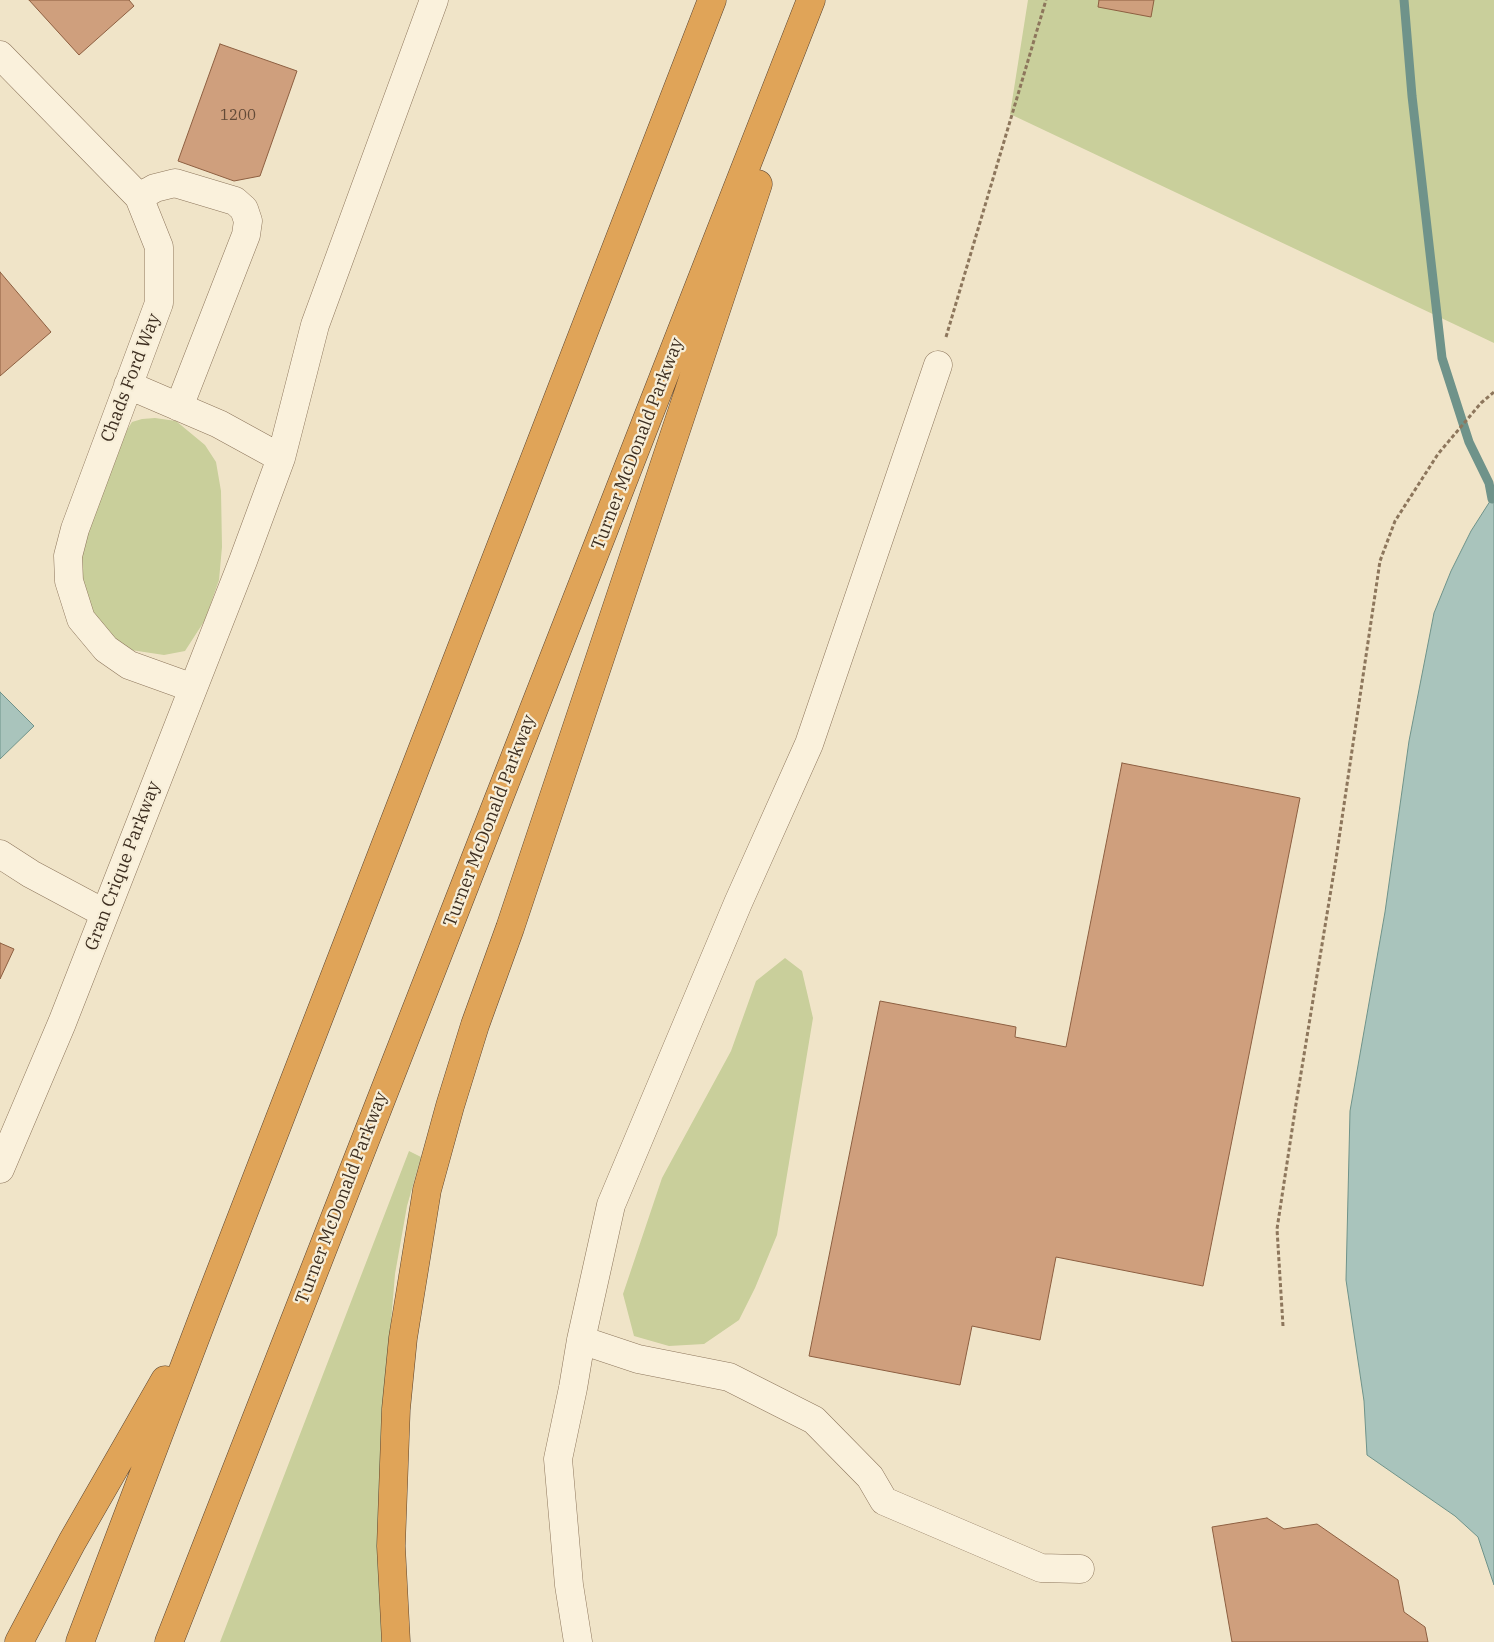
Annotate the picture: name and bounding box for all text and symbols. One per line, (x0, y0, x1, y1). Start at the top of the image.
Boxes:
house number: 1200 (220, 107, 256, 125)
street label: Chads Ford Way (97, 311, 165, 445)
street label: Turner McDonald Parkway (587, 335, 689, 553)
street label: Turner McDonald Parkway (439, 712, 541, 930)
street label: Gran Crique Parkway (81, 778, 165, 954)
street label: Turner McDonald Parkway (291, 1089, 393, 1307)

